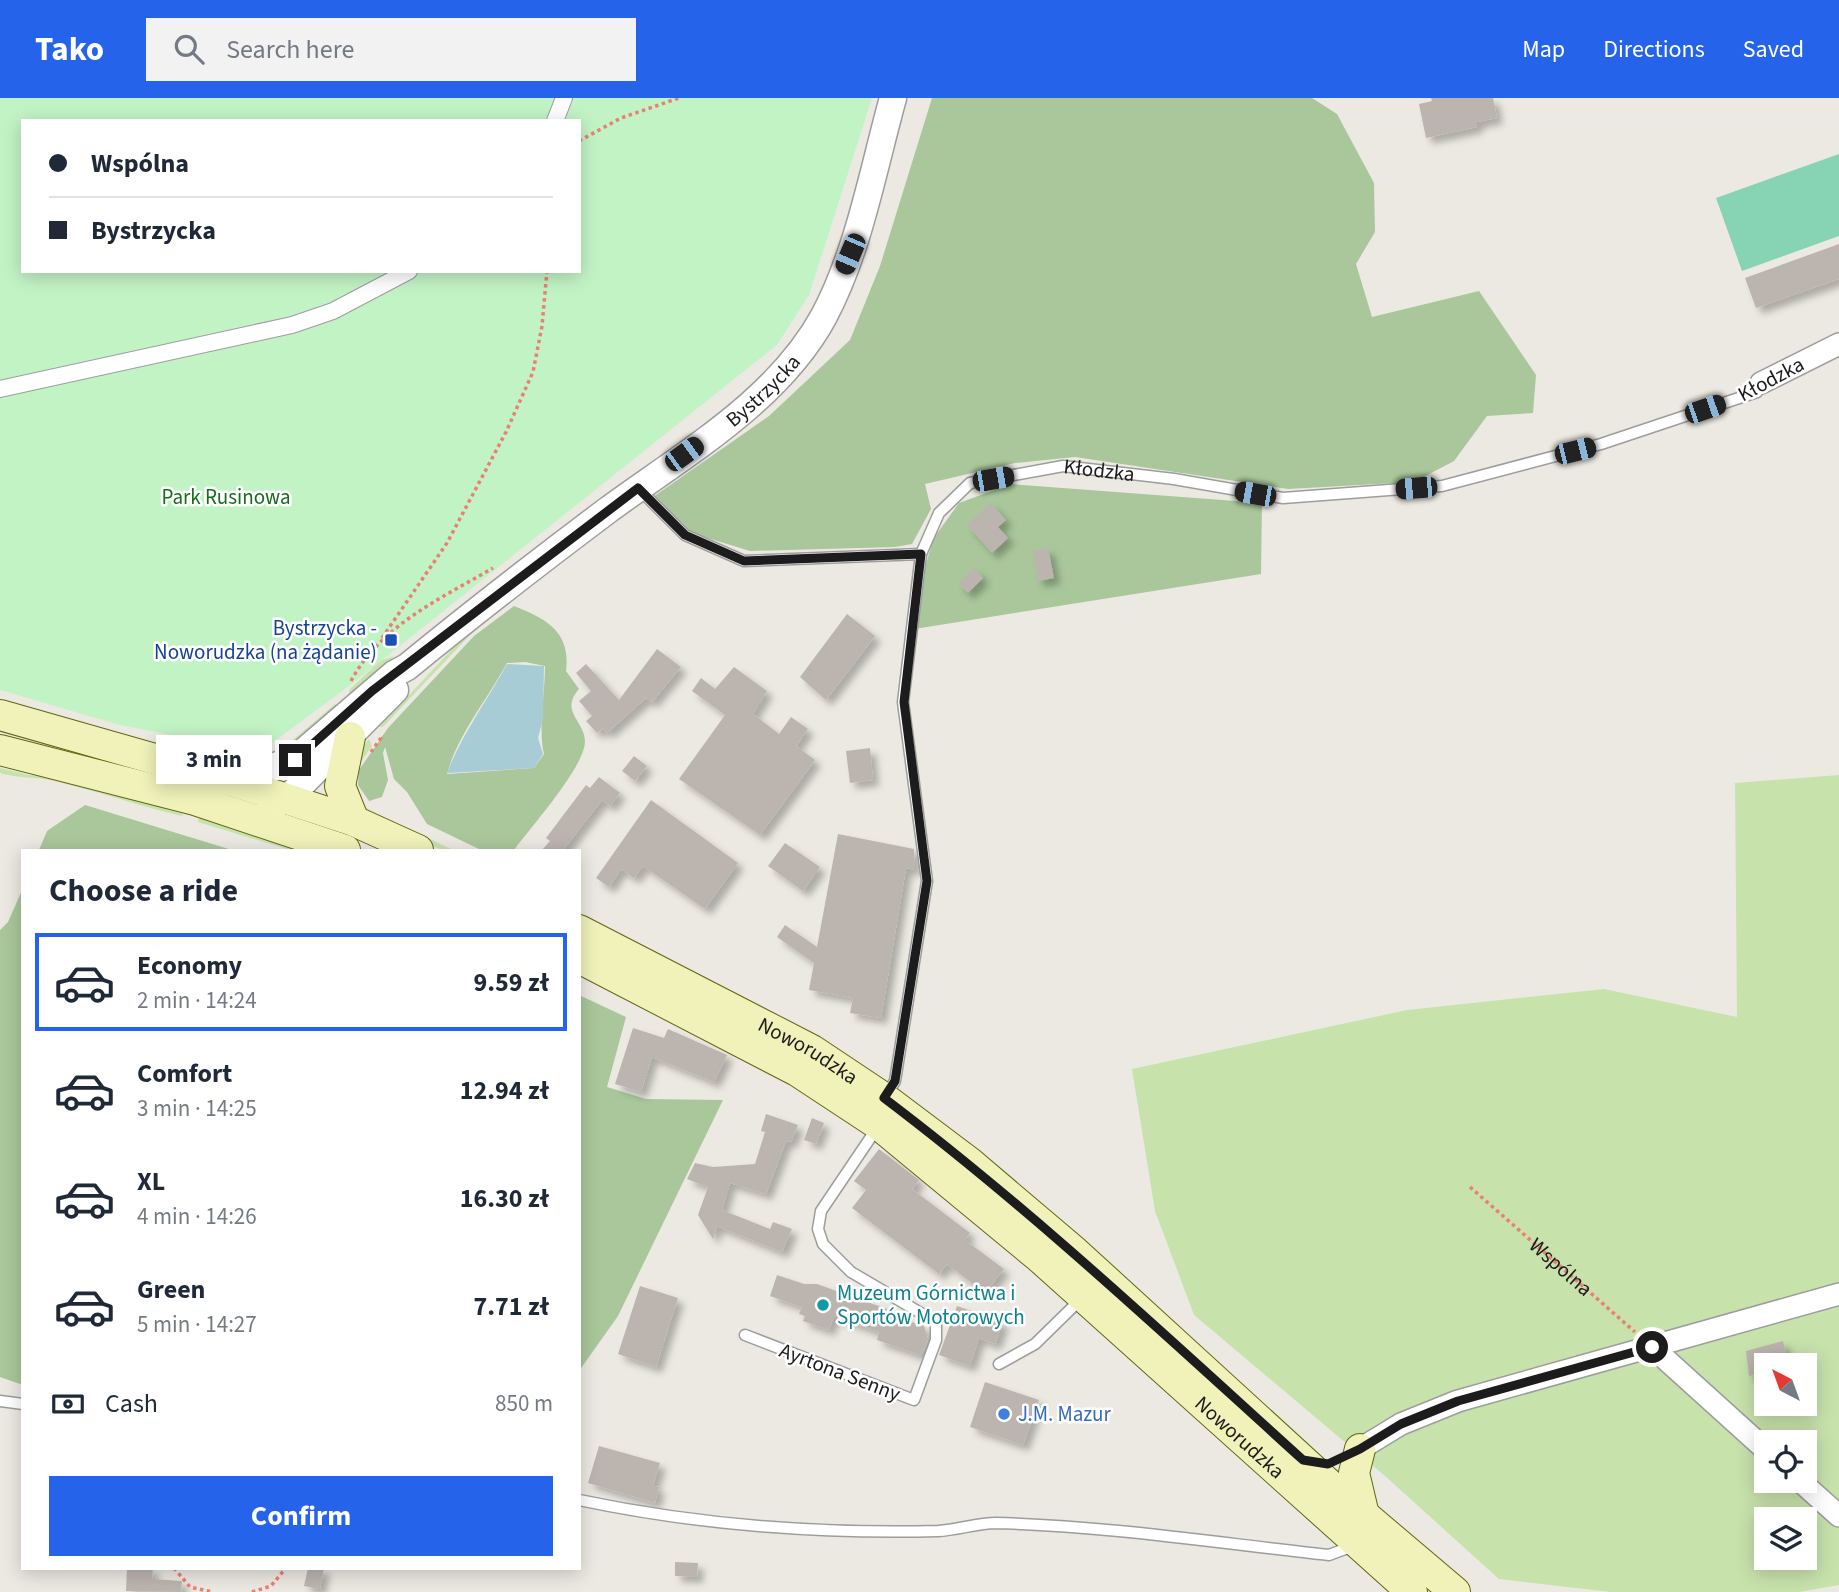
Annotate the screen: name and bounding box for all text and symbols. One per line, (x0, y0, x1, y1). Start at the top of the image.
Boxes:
search box (146, 18, 636, 81)
text: Tako (35, 26, 104, 73)
icon: search (170, 30, 208, 68)
text: Search here (226, 31, 354, 68)
text: Map (1522, 32, 1565, 67)
text: Directions (1603, 32, 1705, 67)
text: Saved (1743, 32, 1804, 67)
text: Wspólna (91, 145, 189, 182)
text: Bystrzycka (91, 212, 216, 249)
car (833, 231, 868, 277)
street label: Bystrzycka (719, 348, 808, 434)
street label: Kłodzka (1733, 349, 1809, 409)
car (1682, 392, 1729, 426)
car (661, 433, 708, 475)
car (1553, 436, 1598, 466)
street label: Kłodzka (1062, 451, 1136, 489)
car (971, 465, 1016, 493)
car (1395, 476, 1438, 500)
car (1233, 480, 1278, 508)
park label: Park Rusinowa (161, 482, 291, 512)
place label: Bystrzycka - Noworudzka (na żądanie) (154, 613, 377, 667)
marker: Bystrzycka - Noworudzka (na żądanie) (383, 632, 399, 648)
callout: 3 min (155, 736, 270, 784)
text: 3 min (186, 743, 242, 776)
route end (279, 744, 311, 776)
text: Choose a ride (49, 868, 238, 914)
text: Economy (137, 947, 242, 984)
icon: car (53, 951, 116, 1014)
text: 9.59 zł (474, 964, 549, 1001)
text: 2 min · 14:24 (137, 984, 257, 1017)
street label: Noworudzka (753, 1010, 864, 1092)
text: Comfort (137, 1055, 232, 1092)
icon: car (53, 1059, 116, 1122)
text: 12.94 zł (460, 1072, 549, 1109)
text: 3 min · 14:25 (137, 1092, 257, 1125)
text: XL (137, 1163, 165, 1200)
icon: car (53, 1167, 116, 1230)
text: 16.30 zł (460, 1180, 549, 1217)
text: 4 min · 14:26 (137, 1200, 257, 1233)
street label: Wspólna (1523, 1231, 1599, 1303)
text: Green (137, 1271, 205, 1308)
icon: car (53, 1275, 116, 1338)
place label: Muzeum Górnictwa i Sportów Motorowych (837, 1278, 1025, 1332)
text: 7.71 zł (474, 1288, 549, 1325)
marker: Muzeum Górnictwa i Sportów Motorowych (815, 1297, 831, 1313)
text: 5 min · 14:27 (137, 1308, 257, 1341)
route start (1636, 1331, 1668, 1363)
street label: Ayrtona Senny (775, 1335, 905, 1409)
north arrow (1754, 1353, 1816, 1416)
map controls (1754, 1353, 1817, 1570)
icon: cash (49, 1385, 87, 1423)
text: Cash (105, 1385, 158, 1422)
text: 850 m (495, 1387, 553, 1420)
street label: Noworudzka (1188, 1389, 1291, 1486)
place label: J.M. Mazur (1018, 1399, 1111, 1429)
marker: J.M. Mazur (996, 1406, 1012, 1422)
button: locate (1754, 1430, 1817, 1493)
button: Confirm (49, 1476, 553, 1556)
button: layers (1754, 1507, 1817, 1570)

